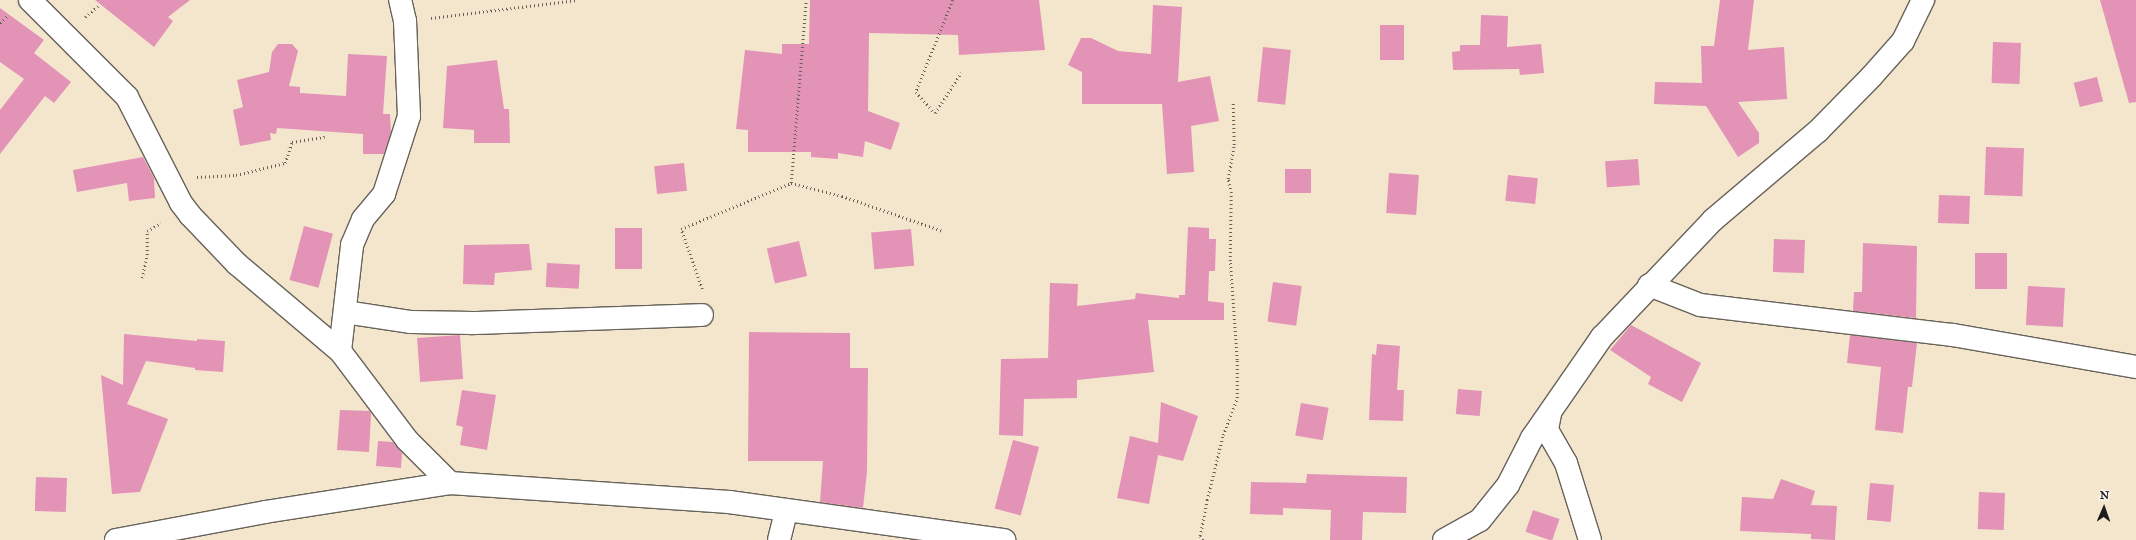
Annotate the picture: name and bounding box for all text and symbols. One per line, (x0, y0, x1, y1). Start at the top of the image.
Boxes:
north arrow (2084, 488, 2124, 528)
text: N (2100, 489, 2109, 502)

